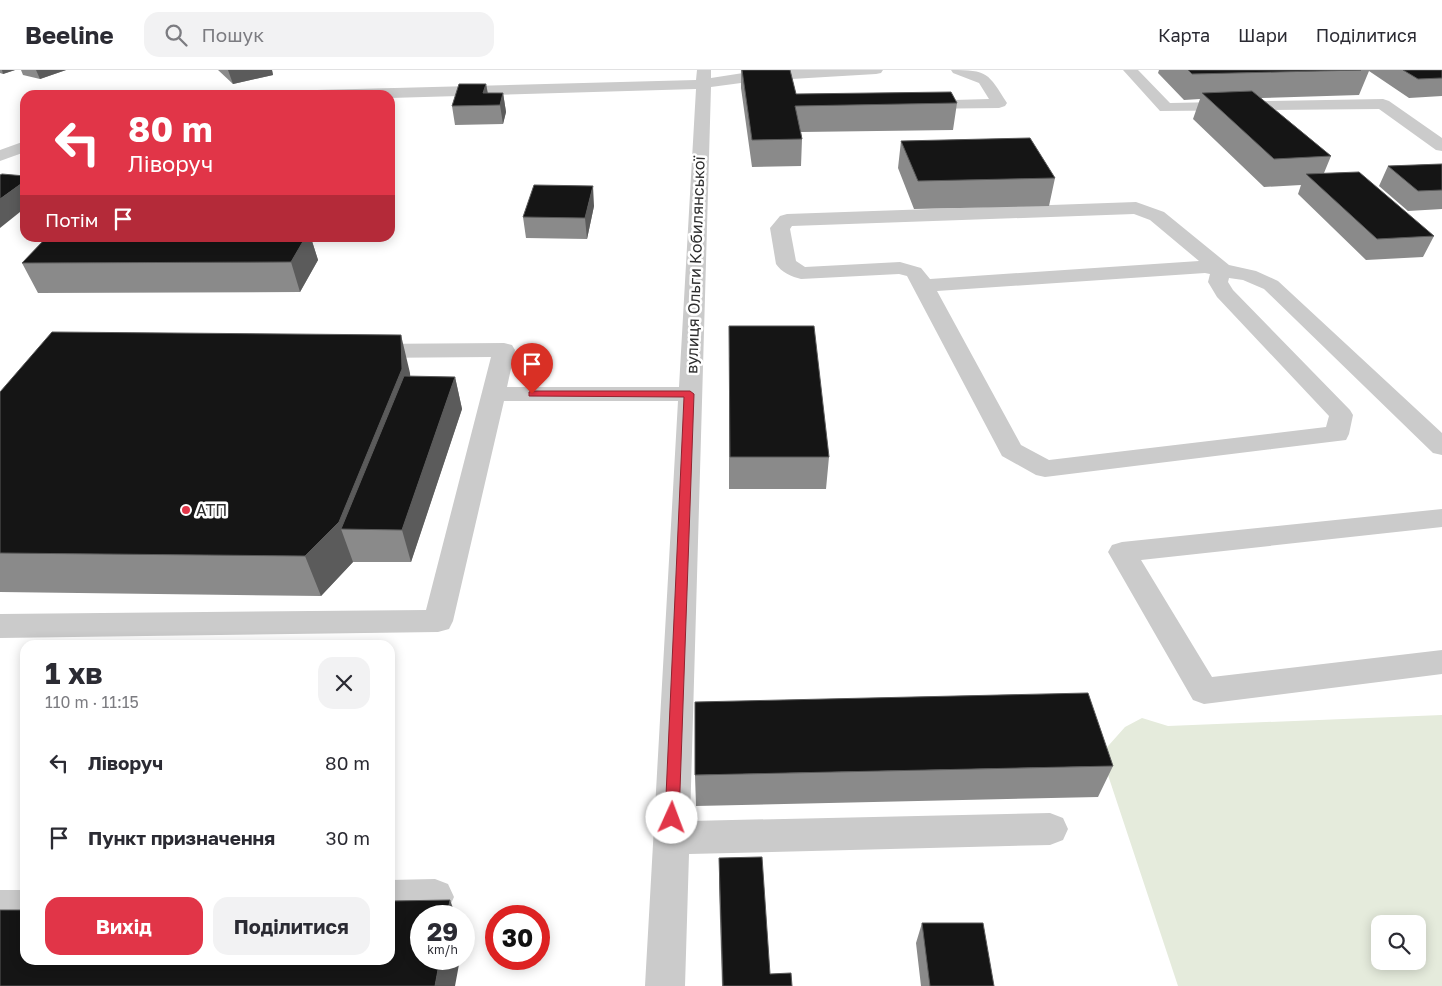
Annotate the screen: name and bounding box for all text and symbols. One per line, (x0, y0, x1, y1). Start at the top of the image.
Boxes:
search box (144, 12, 494, 57)
text: Beeline (25, 20, 114, 49)
icon: search (162, 21, 190, 49)
text: Пошук (202, 23, 264, 46)
text: Карта (1158, 24, 1210, 46)
text: Шари (1238, 24, 1288, 46)
text: Поділитися (1316, 24, 1417, 46)
text: 80 m (128, 108, 213, 150)
icon: left (45, 110, 110, 175)
text: Ліворуч (128, 150, 213, 177)
street label: вулиця Ольги Кобилянської (681, 155, 709, 374)
icon: arrive (109, 205, 137, 233)
text: Потім (45, 208, 99, 231)
pin (511, 343, 553, 394)
icon: arrive (518, 350, 546, 378)
place label: АТП (196, 500, 227, 520)
marker: АТП (180, 504, 192, 516)
text: 1 хв (45, 655, 103, 691)
button: close (318, 657, 370, 709)
text: 110 m · 11:15 (45, 692, 139, 712)
icon: left (45, 749, 73, 777)
text: Ліворуч (88, 751, 163, 774)
text: 80 m (325, 751, 370, 774)
position arrow (645, 791, 697, 843)
icon: arrive (45, 824, 73, 852)
text: Пункт призначення (88, 826, 275, 849)
text: 30 m (326, 826, 370, 849)
button: Вихід (45, 897, 203, 955)
button: Поділитися (213, 897, 370, 955)
speed limit sign: 30 (485, 905, 550, 970)
map controls (1371, 915, 1426, 970)
button: search (1371, 915, 1426, 970)
text: 29 (427, 916, 458, 947)
text: km/h (427, 942, 458, 957)

